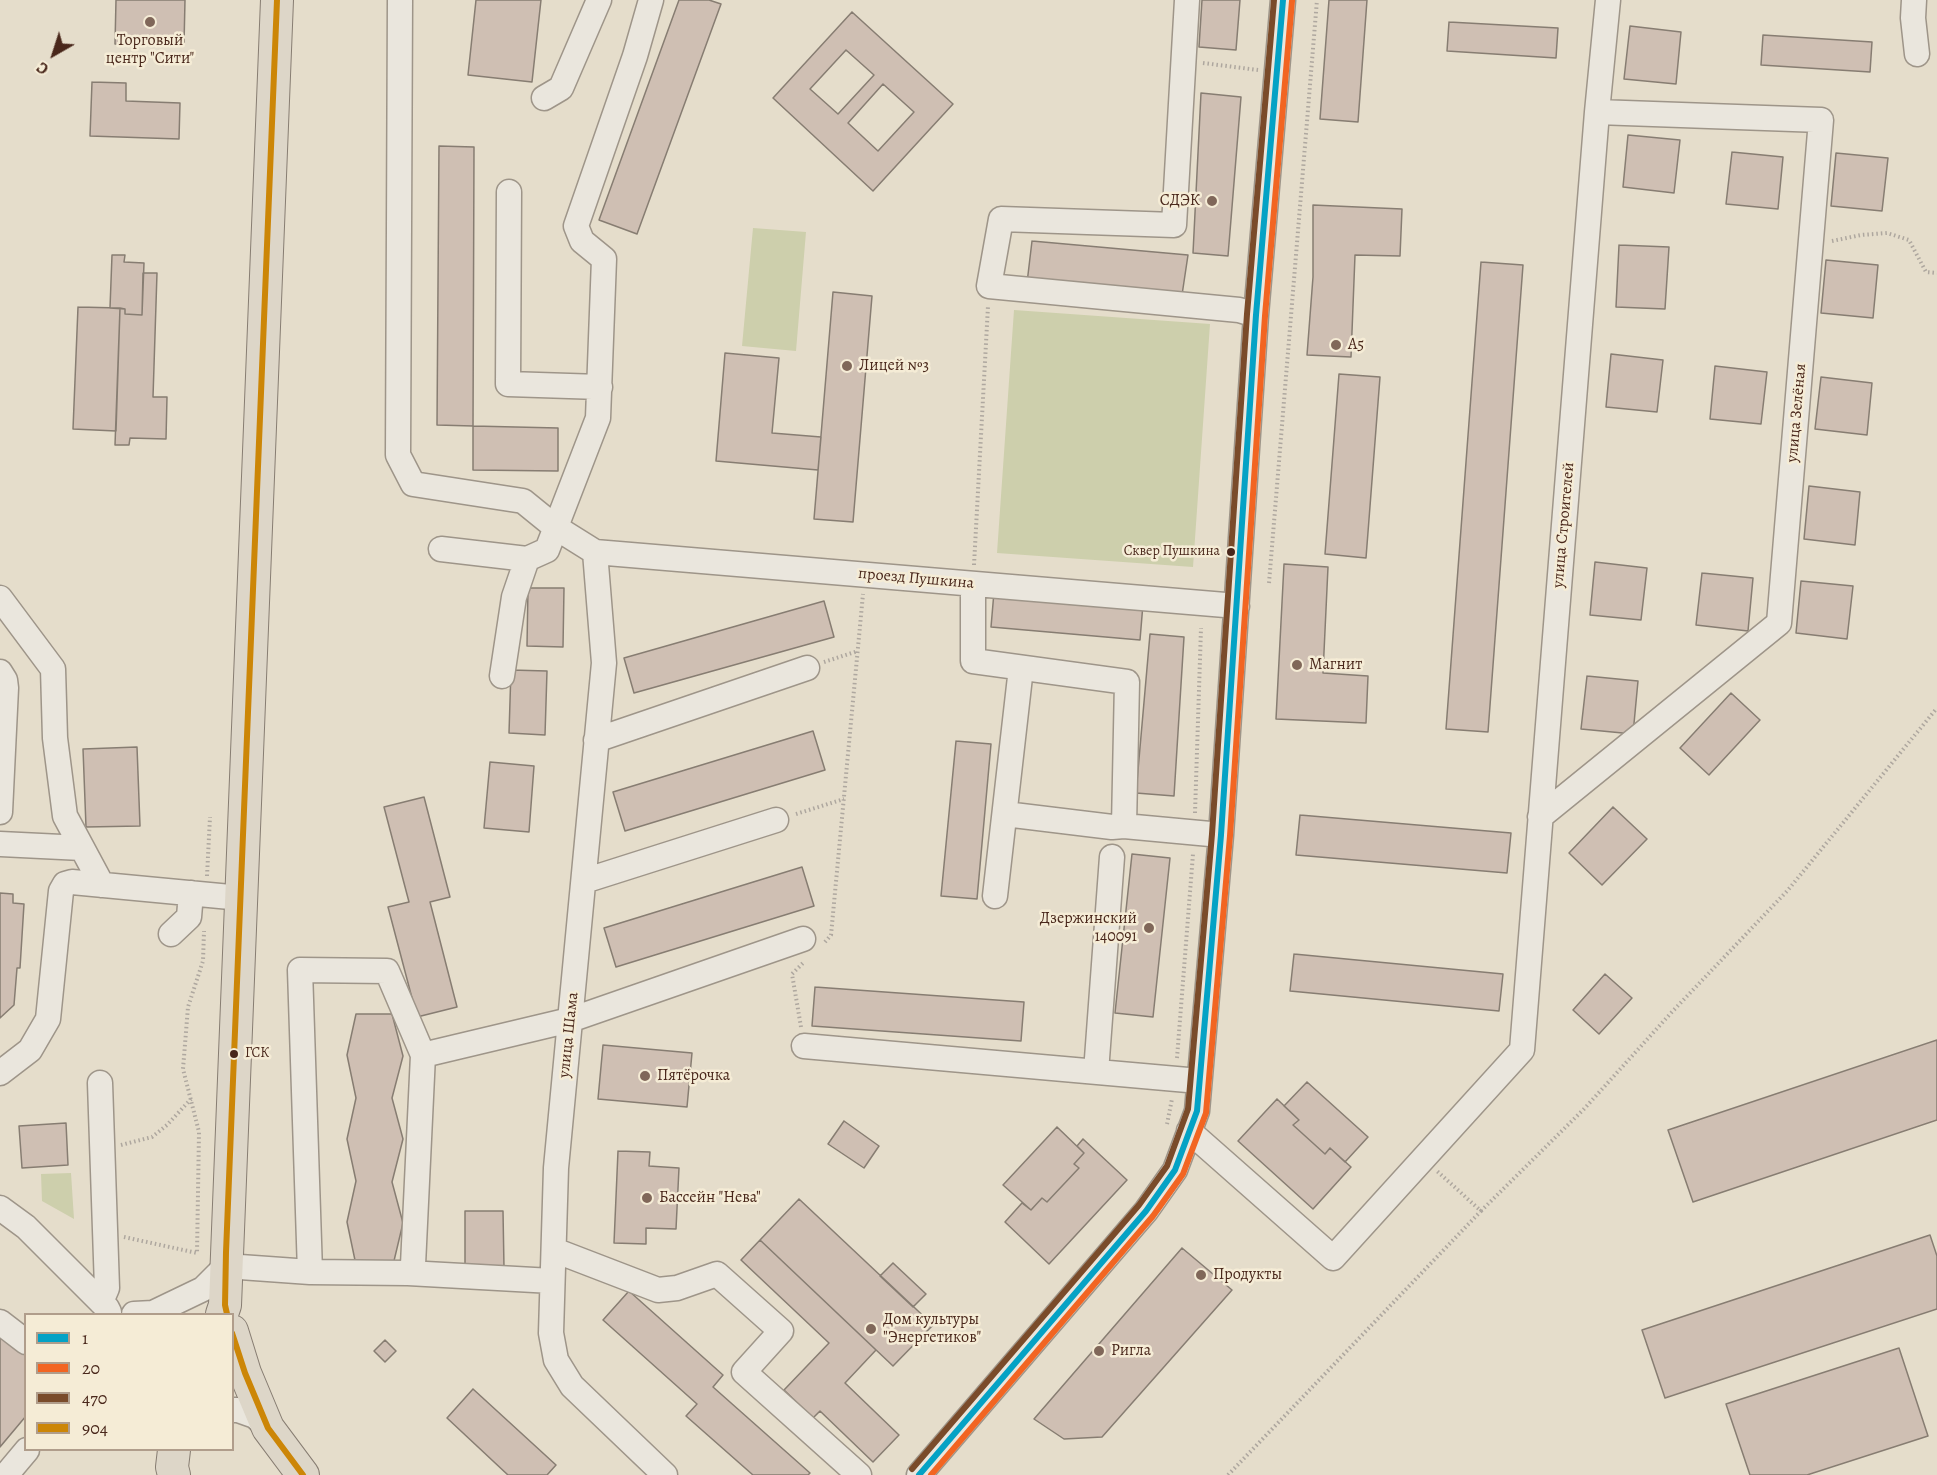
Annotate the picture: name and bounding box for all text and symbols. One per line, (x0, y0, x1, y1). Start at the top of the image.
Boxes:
marker: Торговый центр "Сити" (143, 15, 157, 29)
north arrow (24, 24, 84, 84)
place label: Торговый центр "Сити" (106, 31, 194, 69)
text: С (32, 56, 53, 80)
place label: СДЭК (1160, 191, 1200, 211)
marker: СДЭК (1205, 194, 1219, 208)
place label: А5 (1348, 335, 1364, 355)
marker: А5 (1329, 338, 1343, 352)
place label: Лицей №3 (859, 356, 929, 376)
marker: Лицей №3 (840, 359, 854, 373)
street label: улица Зелёная (1783, 363, 1811, 463)
street label: улица Строителей (1549, 461, 1579, 589)
place label: Сквер Пушкина (1124, 544, 1220, 560)
marker: Сквер Пушкина (1225, 546, 1237, 558)
street label: проезд Пушкина (857, 564, 975, 594)
place label: Магнит (1309, 655, 1362, 675)
marker: Магнит (1290, 658, 1304, 672)
place label: Дзержинский 140091 (1040, 909, 1137, 947)
marker: Дзержинский 140091 (1142, 921, 1156, 935)
street label: улица Шама (555, 991, 583, 1079)
place label: ГСК (245, 1046, 269, 1062)
marker: ГСК (228, 1048, 240, 1060)
place label: Пятёрочка (657, 1066, 730, 1086)
marker: Пятёрочка (638, 1069, 652, 1083)
place label: Бассейн "Нева" (659, 1188, 761, 1208)
marker: Бассейн "Нева" (640, 1191, 654, 1205)
place label: Продукты (1213, 1265, 1282, 1285)
marker: Продукты (1194, 1268, 1208, 1282)
place label: Дом культуры "Энергетиков" (883, 1310, 981, 1348)
legend (24, 1313, 234, 1451)
marker: Дом культуры "Энергетиков" (864, 1322, 878, 1336)
text: 1 (82, 1326, 88, 1350)
place label: Ригла (1111, 1341, 1151, 1361)
marker: Ригла (1092, 1344, 1106, 1358)
text: 20 (82, 1356, 100, 1380)
text: 470 (82, 1386, 107, 1410)
text: 904 (82, 1416, 108, 1440)

